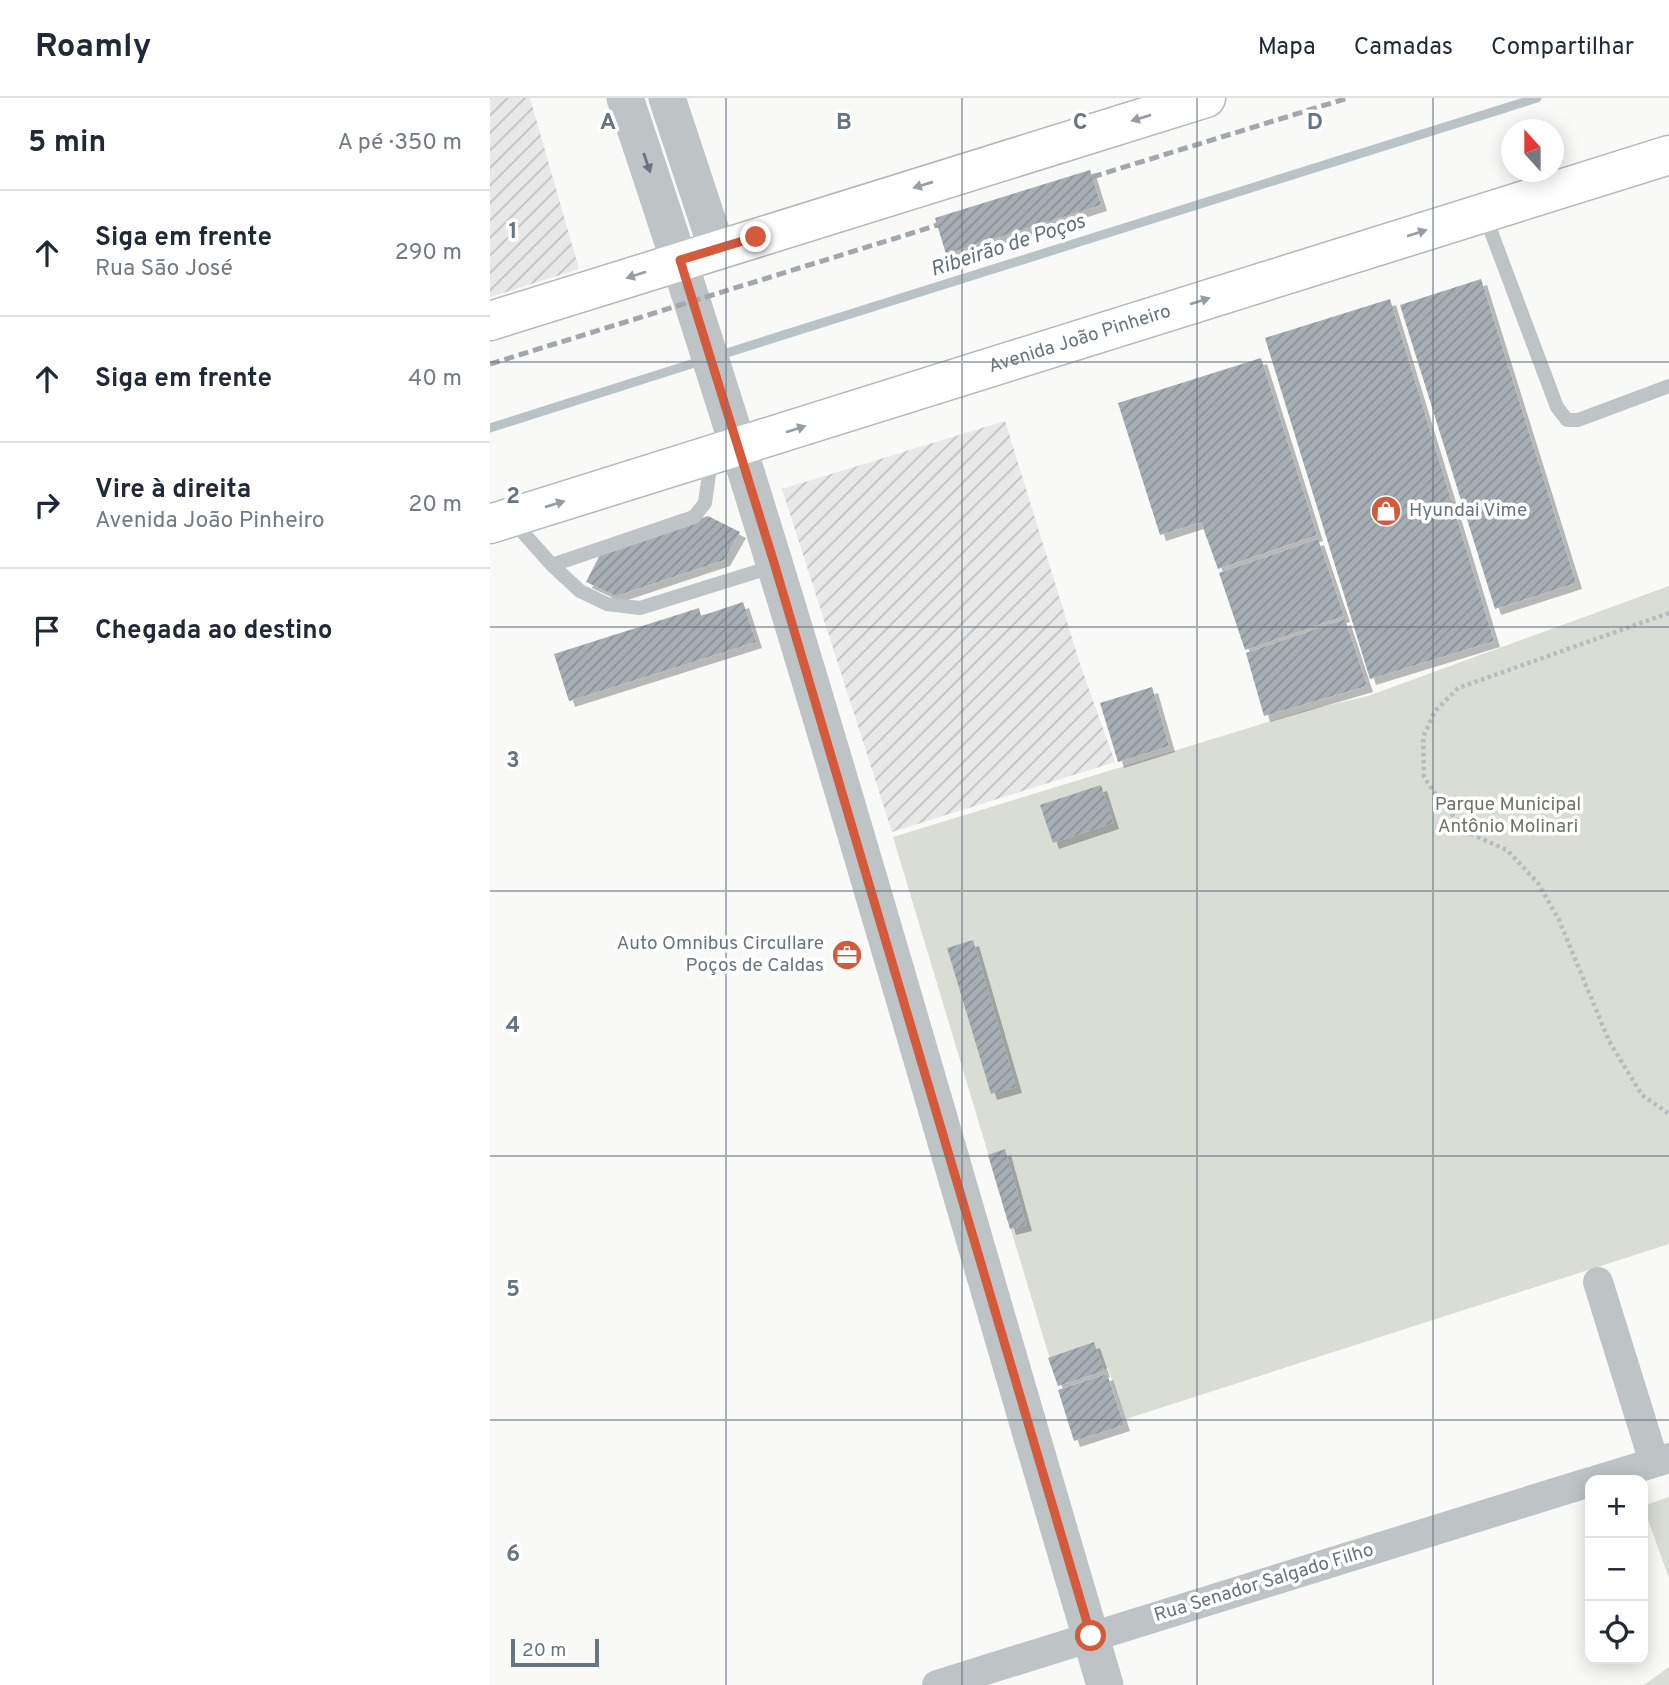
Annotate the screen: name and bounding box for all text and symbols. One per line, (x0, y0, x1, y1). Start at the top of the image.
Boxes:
text: Roamly (35, 27, 151, 69)
text: Mapa (1258, 33, 1316, 63)
text: Camadas (1354, 33, 1453, 63)
text: Compartilhar (1491, 33, 1634, 63)
text: A (600, 109, 616, 138)
text: B (836, 109, 852, 138)
text: C (1073, 109, 1087, 138)
text: D (1307, 109, 1323, 138)
one-way arrow (1130, 113, 1151, 124)
north arrow (1501, 119, 1564, 182)
text: 5 min (28, 125, 106, 162)
text: A pé · 350 m (338, 129, 462, 158)
one-way arrow (642, 152, 653, 173)
one-way arrow (912, 180, 933, 191)
water label: Ribeirão de Poços (927, 208, 1089, 284)
text: 1 (508, 218, 518, 247)
route end (740, 221, 771, 252)
text: Siga em frente (95, 222, 272, 255)
one-way arrow (1406, 227, 1427, 238)
icon: ahead (28, 234, 66, 272)
text: 290 m (395, 239, 462, 268)
text: Rua São José (95, 255, 233, 284)
one-way arrow (625, 270, 646, 280)
one-way arrow (1189, 296, 1210, 306)
street label: Avenida João Pinheiro (986, 300, 1174, 379)
icon: ahead (28, 360, 66, 398)
text: Siga em frente (95, 363, 272, 396)
text: 40 m (408, 365, 462, 394)
one-way arrow (785, 423, 806, 433)
text: Vire à direita (95, 474, 251, 507)
text: 2 (506, 483, 520, 512)
icon: right (28, 486, 66, 524)
text: 20 m (408, 491, 462, 520)
shop icon: Hyundai Vime (1369, 494, 1403, 528)
one-way arrow (545, 498, 566, 508)
place label: Hyundai Vime (1409, 499, 1527, 523)
text: Avenida João Pinheiro (95, 507, 325, 536)
icon: arrive (28, 612, 66, 650)
text: Chegada ao destino (95, 615, 332, 648)
text: 3 (506, 747, 520, 776)
park label: Parque Municipal Antônio Molinari (1435, 793, 1581, 839)
place label: Auto Omnibus Circullare Poços de Caldas (617, 932, 824, 978)
office icon: Auto Omnibus Circullare Poços de Caldas (830, 938, 864, 972)
text: 4 (506, 1012, 520, 1041)
text: 5 (506, 1276, 520, 1305)
map controls (1585, 1475, 1648, 1664)
button: + (1585, 1475, 1648, 1538)
street label: Rua Senador Salgado Filho (1151, 1538, 1377, 1628)
button: − (1585, 1538, 1648, 1601)
text: 6 (506, 1541, 520, 1570)
button: locate (1585, 1601, 1648, 1664)
route start (1075, 1620, 1106, 1651)
scale bar (511, 1636, 598, 1668)
text: 20 m (522, 1639, 566, 1663)

